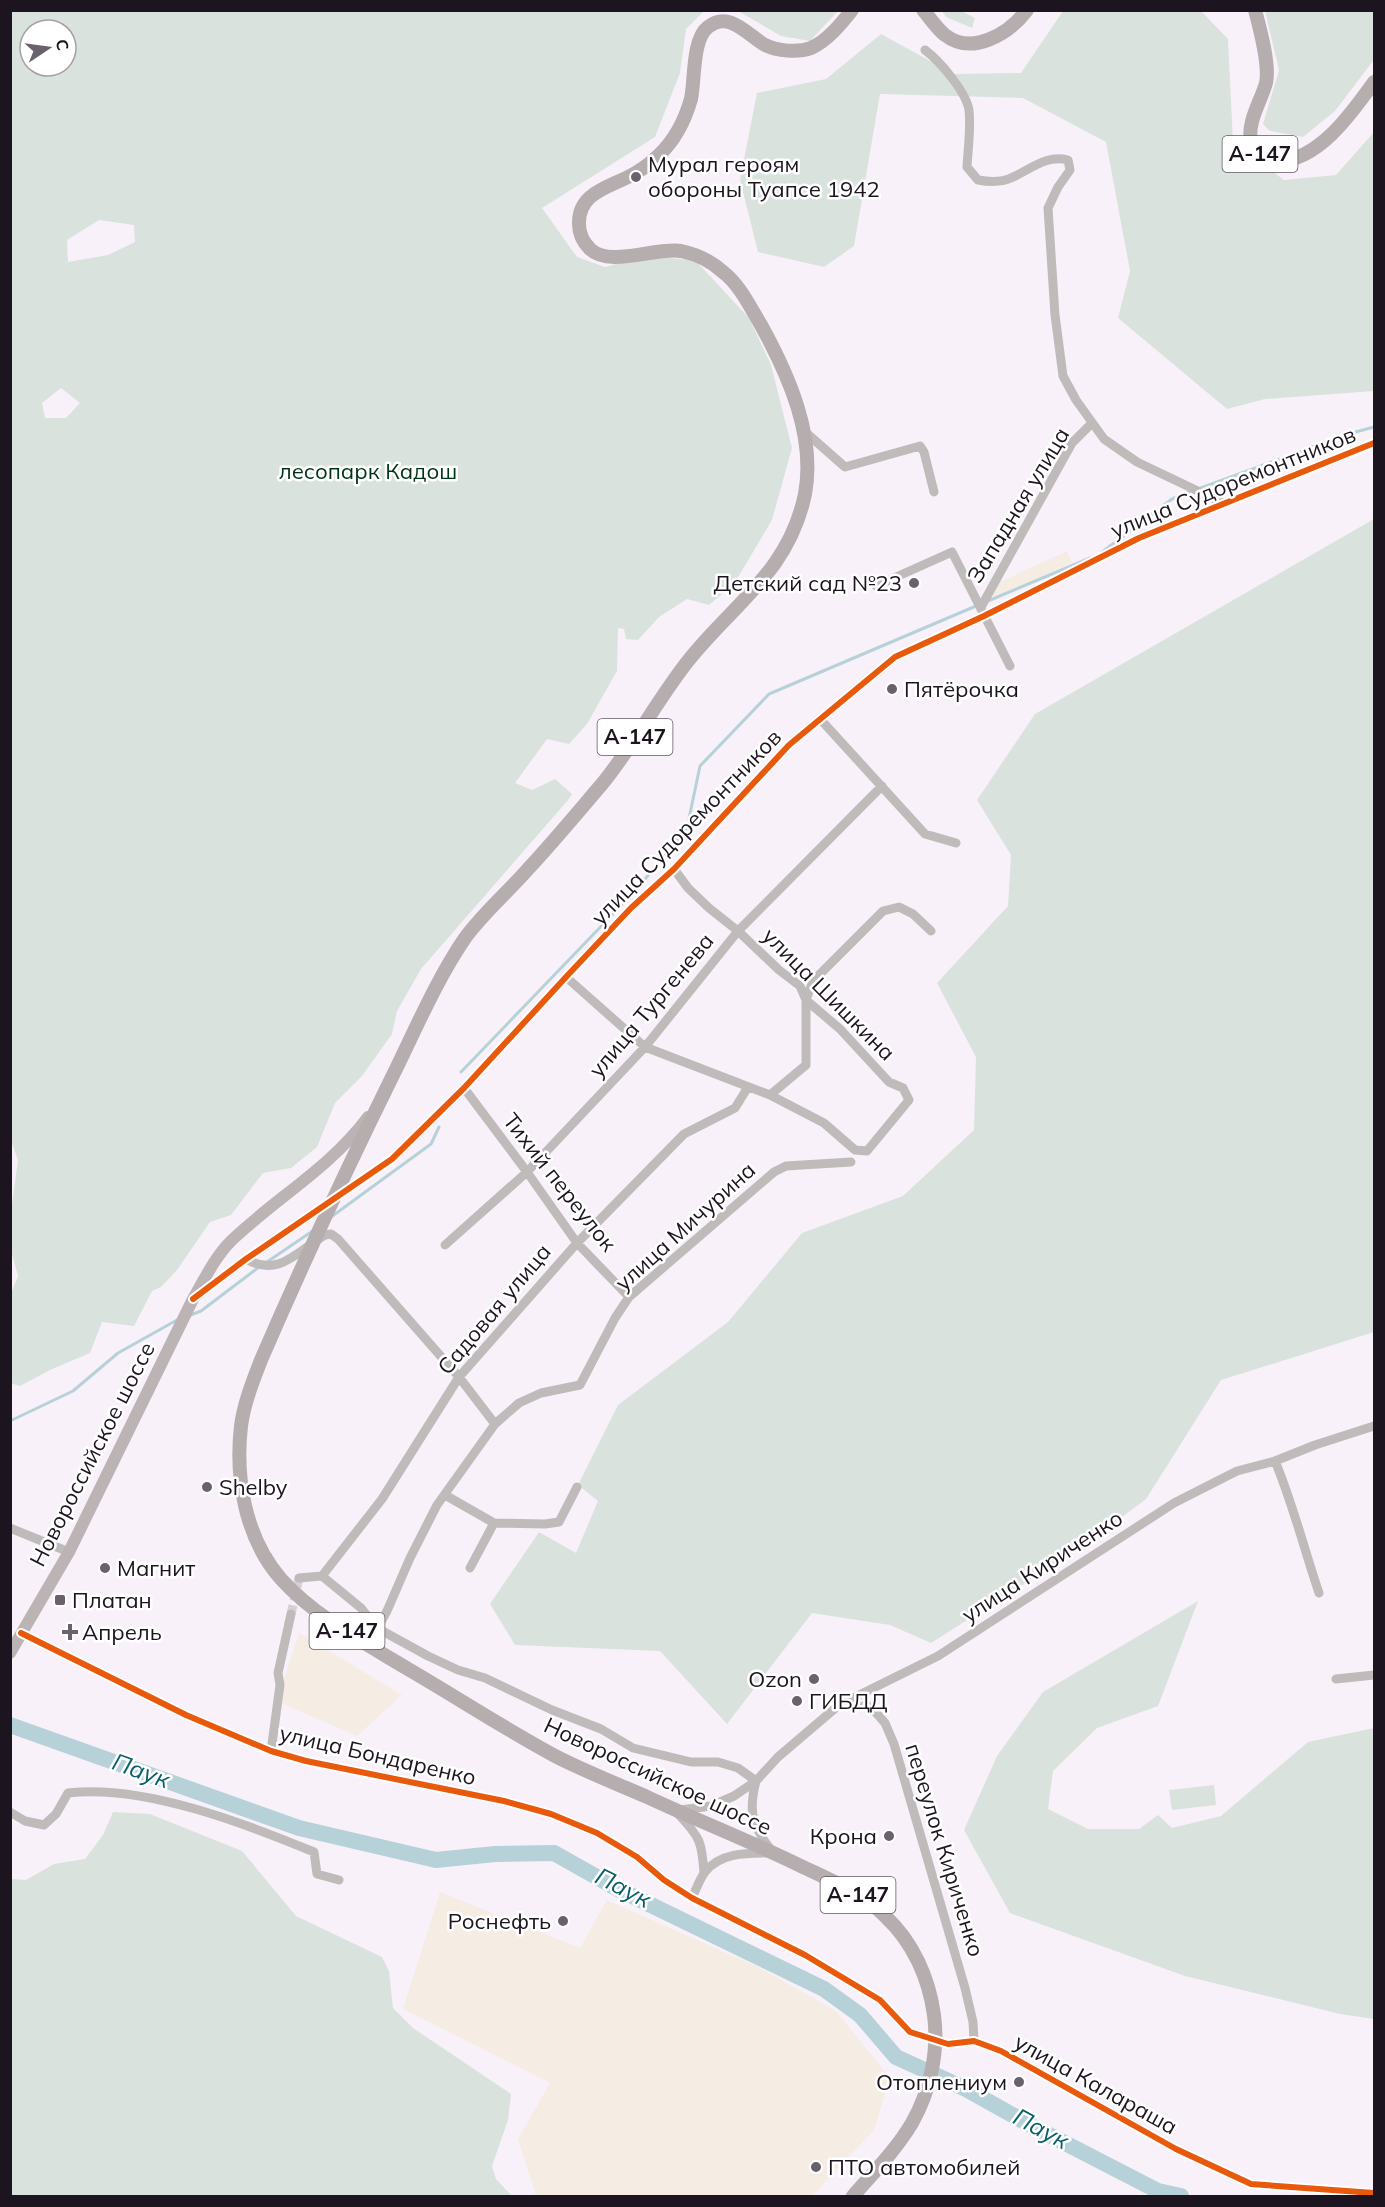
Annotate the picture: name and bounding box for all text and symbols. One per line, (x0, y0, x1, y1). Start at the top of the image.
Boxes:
north arrow (18, 18, 78, 78)
text: С (52, 37, 74, 52)
road number: А-147 (1222, 136, 1298, 172)
place label: Мурал героям обороны Туапсе 1942 (648, 150, 880, 203)
marker: Мурал героям обороны Туапсе 1942 (629, 170, 643, 184)
street label: улица Судоремонтников (1106, 420, 1360, 544)
street label: Западная улица (961, 422, 1075, 588)
park label: лесопарк Кадош (279, 457, 457, 485)
place label: Детский сад №23 (713, 569, 902, 597)
marker: Детский сад №23 (907, 576, 921, 590)
place label: Пятёрочка (904, 675, 1019, 703)
marker: Пятёрочка (885, 682, 899, 696)
road number: А-147 (598, 719, 672, 755)
street label: улица Судоремонтников (585, 723, 787, 931)
street label: улица Шишкина (757, 922, 901, 1066)
street label: улица Тургенева (582, 927, 720, 1083)
street label: Тихий переулок (497, 1107, 623, 1257)
street label: улица Мичурина (609, 1156, 761, 1296)
street label: Садовая улица (431, 1238, 557, 1380)
street label: Новороссийское шоссе (23, 1337, 161, 1571)
place label: Shelby (219, 1473, 288, 1501)
marker: Shelby (200, 1480, 214, 1494)
street label: улица Кириченко (956, 1504, 1128, 1628)
place label: Магнит (117, 1554, 195, 1582)
marker: Магнит (98, 1561, 112, 1575)
place label: Платан (72, 1586, 152, 1614)
marker: Платан (53, 1593, 67, 1607)
road number: А-147 (310, 1613, 385, 1649)
place label: Апрель (82, 1618, 162, 1646)
marker: Апрель (63, 1625, 77, 1639)
place label: Ozon (748, 1665, 802, 1693)
marker: Ozon (807, 1672, 821, 1686)
place label: ГИБДД (809, 1687, 888, 1715)
marker: ГИБДД (790, 1694, 804, 1708)
street label: Новороссийское шоссе (540, 1711, 776, 1841)
street label: улица Бондаренко (277, 1719, 479, 1791)
street label: переулок Кириченко (899, 1740, 991, 1960)
water label: Паук (109, 1746, 175, 1795)
place label: Крона (810, 1822, 877, 1850)
marker: Крона (882, 1829, 896, 1843)
water label: Паук (590, 1860, 657, 1914)
road number: А-147 (820, 1877, 896, 1913)
place label: Роснефть (448, 1907, 551, 1935)
marker: Роснефть (556, 1914, 570, 1928)
street label: улица Калараша (1009, 2028, 1183, 2140)
place label: Отоплениум (876, 2068, 1007, 2096)
marker: Отоплениум (1012, 2075, 1026, 2089)
water label: Паук (1008, 2101, 1075, 2156)
place label: ПТО автомобилей (828, 2153, 1020, 2181)
marker: ПТО автомобилей (809, 2160, 823, 2174)

